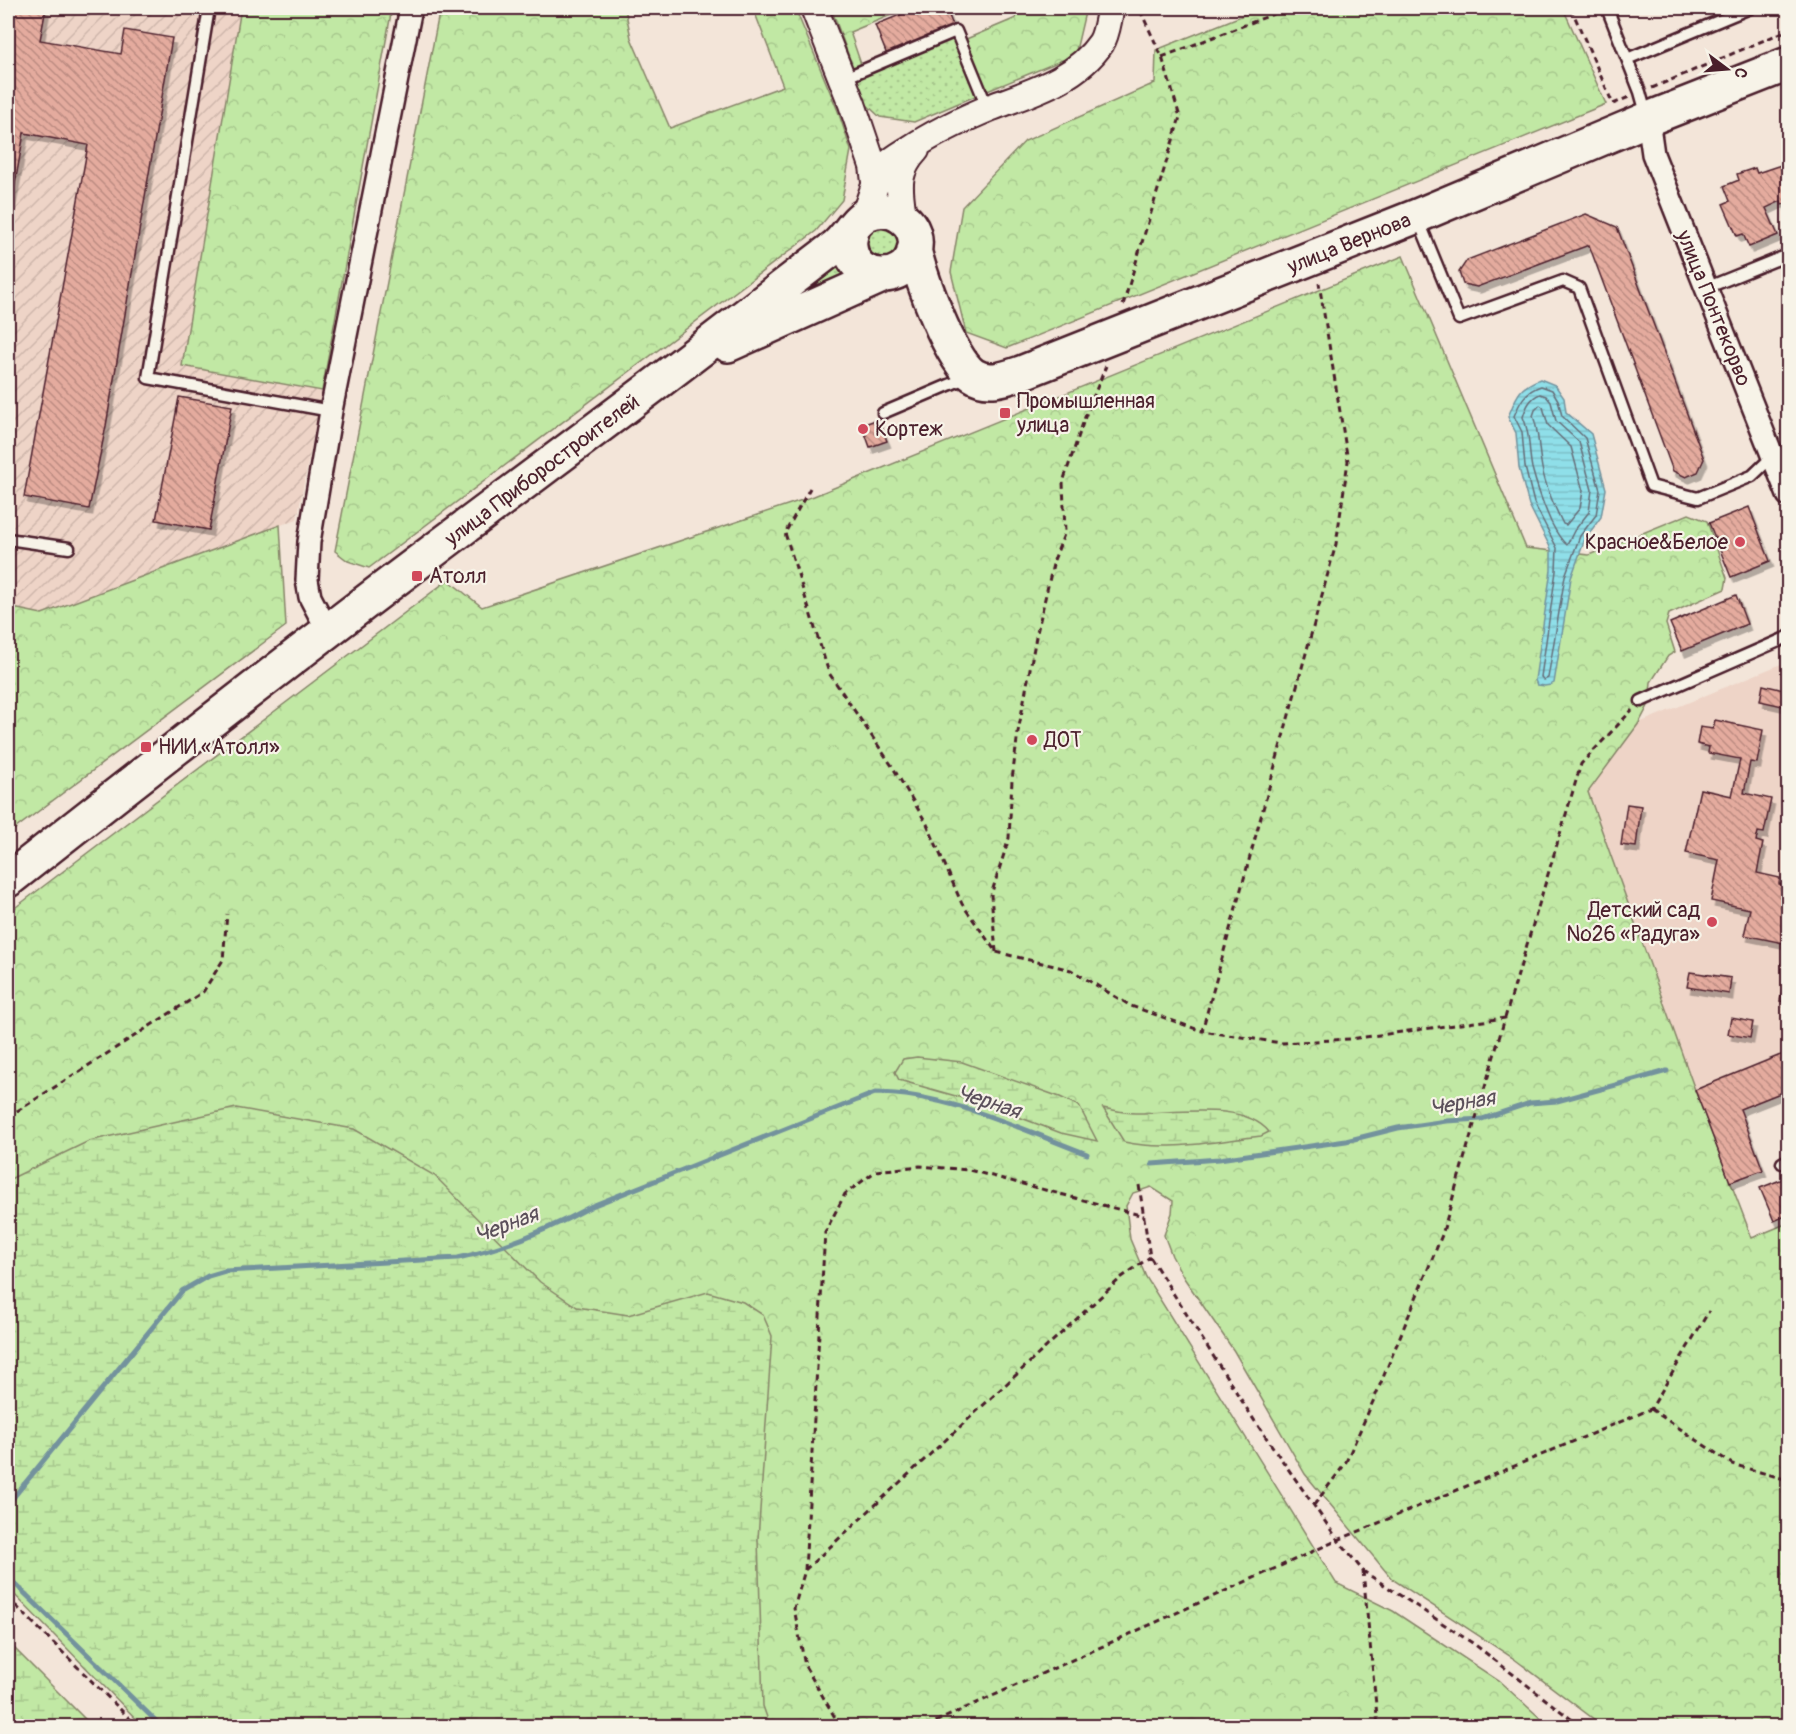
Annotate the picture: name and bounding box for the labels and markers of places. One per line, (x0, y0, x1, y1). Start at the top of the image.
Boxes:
place label: Промышленная улица (1016, 388, 1155, 439)
marker: Промышленная улица (998, 406, 1012, 420)
place label: Кортеж (875, 416, 943, 443)
marker: Кортеж (856, 422, 870, 436)
place label: Красное&Белое (1585, 529, 1729, 556)
marker: Красное&Белое (1733, 535, 1747, 549)
place label: Атолл (429, 563, 487, 590)
marker: Атолл (410, 569, 424, 583)
place label: ДОТ (1043, 727, 1082, 754)
marker: ДОТ (1025, 733, 1039, 747)
place label: НИИ «Атолл» (158, 734, 280, 761)
marker: НИИ «Атолл» (139, 740, 153, 754)
place label: Детский сад №26 «Радуга» (1566, 897, 1700, 948)
marker: Детский сад №26 «Радуга» (1705, 915, 1719, 929)

